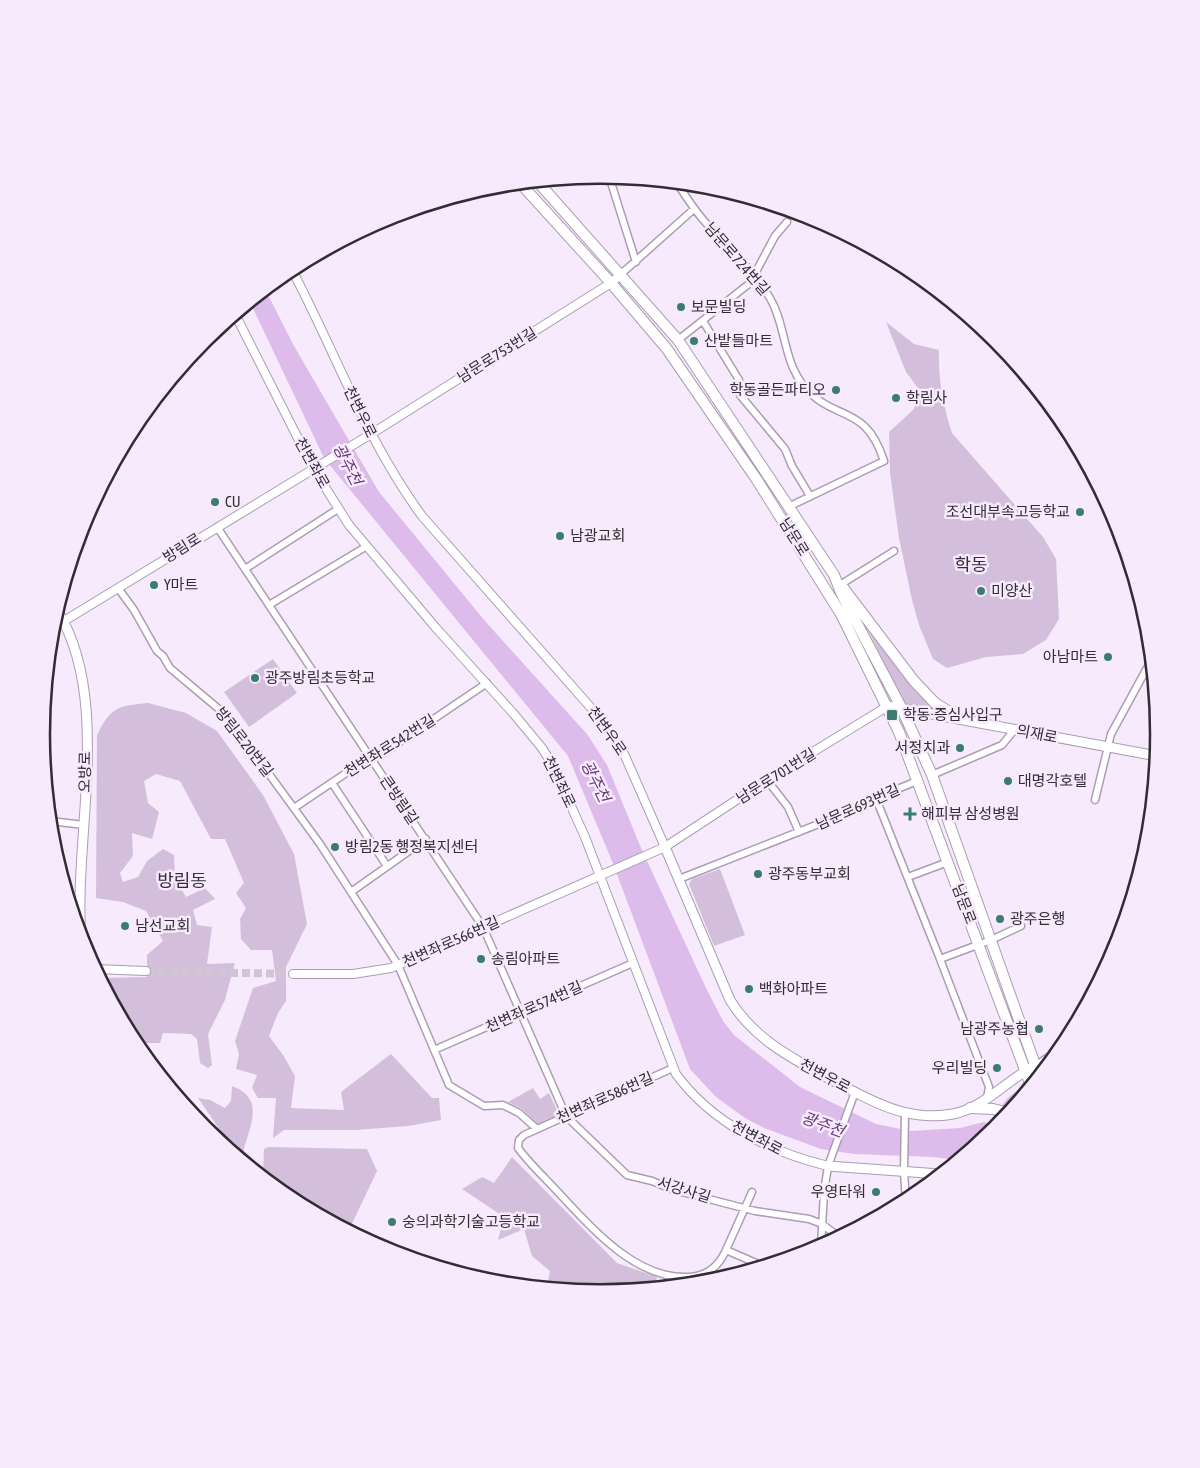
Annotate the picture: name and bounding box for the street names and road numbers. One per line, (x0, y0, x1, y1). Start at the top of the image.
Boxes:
street label: 남문로724번길 (701, 219, 773, 298)
street label: 남문로753번길 (454, 323, 539, 386)
street label: 천변우로 (341, 383, 380, 440)
street label: 천변좌로 (292, 434, 333, 491)
street label: 남문로 (776, 515, 813, 559)
street label: 방림로 (160, 529, 204, 566)
street label: 천변우로 (585, 703, 630, 758)
street label: 방림로20번길 (212, 704, 277, 780)
street label: 천변좌로542번길 (341, 711, 438, 780)
street label: 의재로 (1015, 721, 1059, 746)
street label: 남문로701번길 (733, 744, 818, 807)
street label: 오방로 (76, 751, 93, 793)
street label: 천변좌로 (540, 753, 579, 810)
street label: 큰방림길 (377, 772, 422, 827)
street label: 남문로693번길 (813, 780, 902, 833)
street label: 남문로 (949, 881, 980, 926)
street label: 천변좌로566번길 (400, 913, 502, 970)
street label: 천변좌로574번길 (483, 978, 585, 1035)
street label: 천변우로 (797, 1055, 854, 1096)
street label: 천변좌로586번길 (554, 1069, 656, 1126)
street label: 천변좌로 (729, 1117, 786, 1158)
street label: 서강사길 (655, 1173, 713, 1206)

